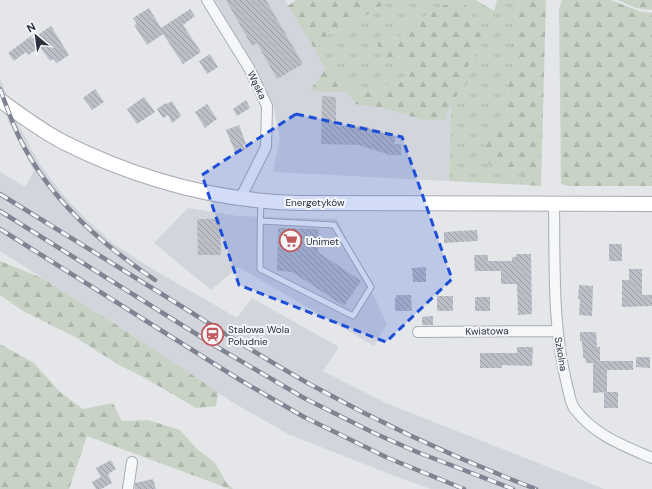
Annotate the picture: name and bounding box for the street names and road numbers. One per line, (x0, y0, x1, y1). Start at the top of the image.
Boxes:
street label: Wąska (245, 69, 269, 101)
street label: Energetyków (285, 196, 345, 209)
street label: Kwiatowa (465, 324, 509, 338)
street label: Szkolna (552, 336, 570, 372)

